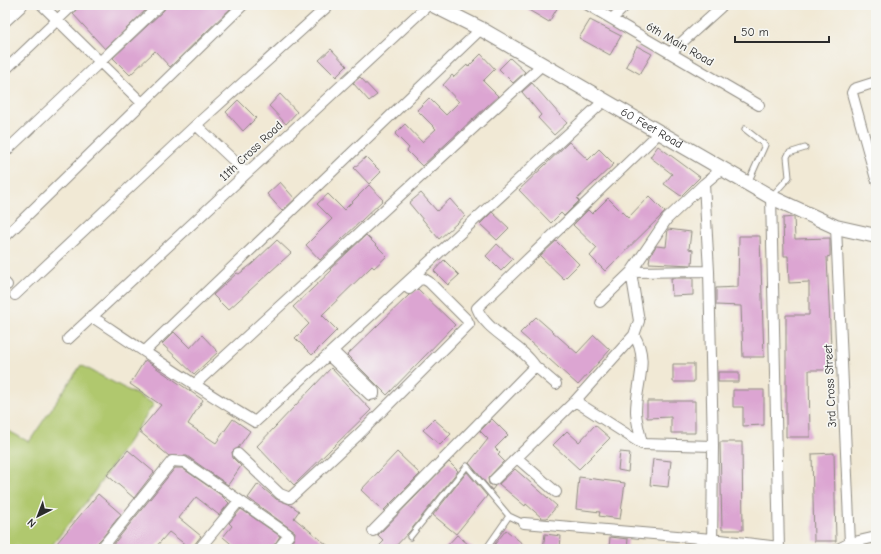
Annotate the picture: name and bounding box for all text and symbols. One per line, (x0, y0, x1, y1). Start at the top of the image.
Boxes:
scale bar (735, 18, 829, 44)
street label: 6th Main Road (644, 19, 716, 69)
text: 50 m (741, 25, 769, 39)
street label: 60 Feet Road (618, 104, 685, 151)
street label: 11th Cross Road (216, 118, 286, 184)
street label: 3rd Cross Street (821, 344, 839, 428)
north arrow (18, 496, 58, 536)
text: N (25, 516, 39, 530)

